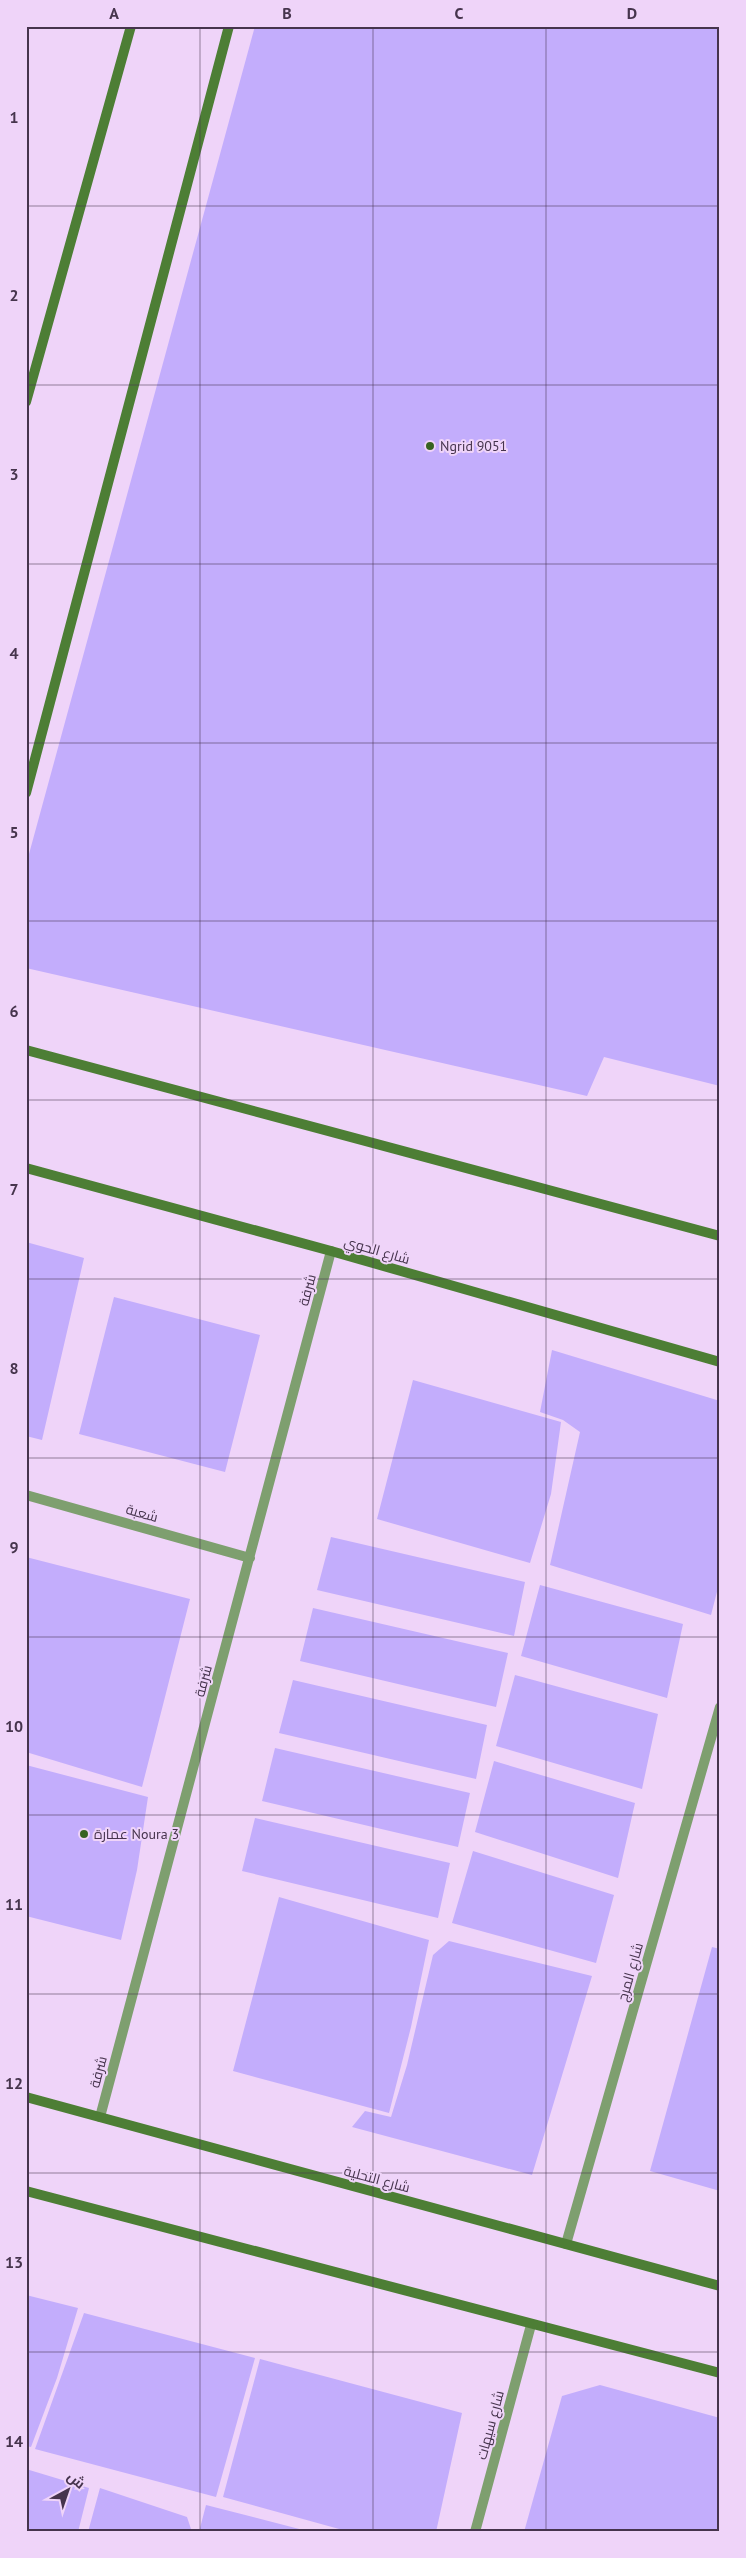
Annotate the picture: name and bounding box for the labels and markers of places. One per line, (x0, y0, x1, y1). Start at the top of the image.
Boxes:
place label: Ngrid 9051 (440, 437, 507, 455)
marker: Ngrid 9051 (424, 440, 436, 452)
place label: عمارة Noura 3 (94, 1825, 179, 1843)
marker: عمارة Noura 3 (78, 1828, 90, 1840)

